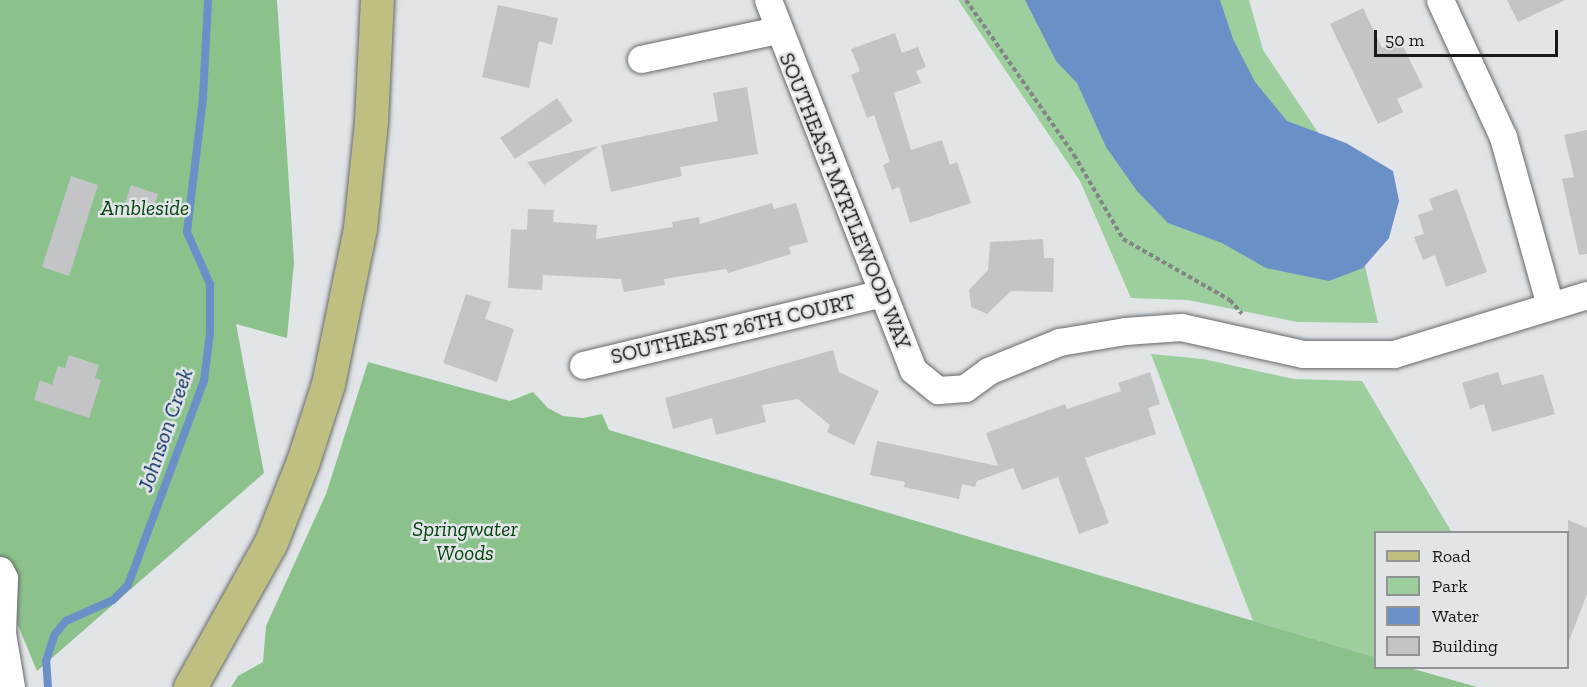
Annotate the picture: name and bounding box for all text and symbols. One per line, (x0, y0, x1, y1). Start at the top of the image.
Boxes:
scale bar (1377, 18, 1562, 56)
text: 50 m (1385, 29, 1424, 51)
street label: SOUTHEAST MYRTLEWOOD WAY (774, 49, 916, 353)
park label: Ambleside (101, 195, 189, 221)
street label: SOUTHEAST 26TH COURT (608, 289, 858, 369)
water label: Johnson Creek (132, 365, 198, 495)
park label: Springwater Woods (412, 516, 518, 566)
legend (1374, 531, 1569, 669)
text: Road (1432, 545, 1471, 567)
text: Park (1432, 575, 1468, 597)
text: Water (1432, 605, 1479, 627)
text: Building (1432, 635, 1498, 657)

